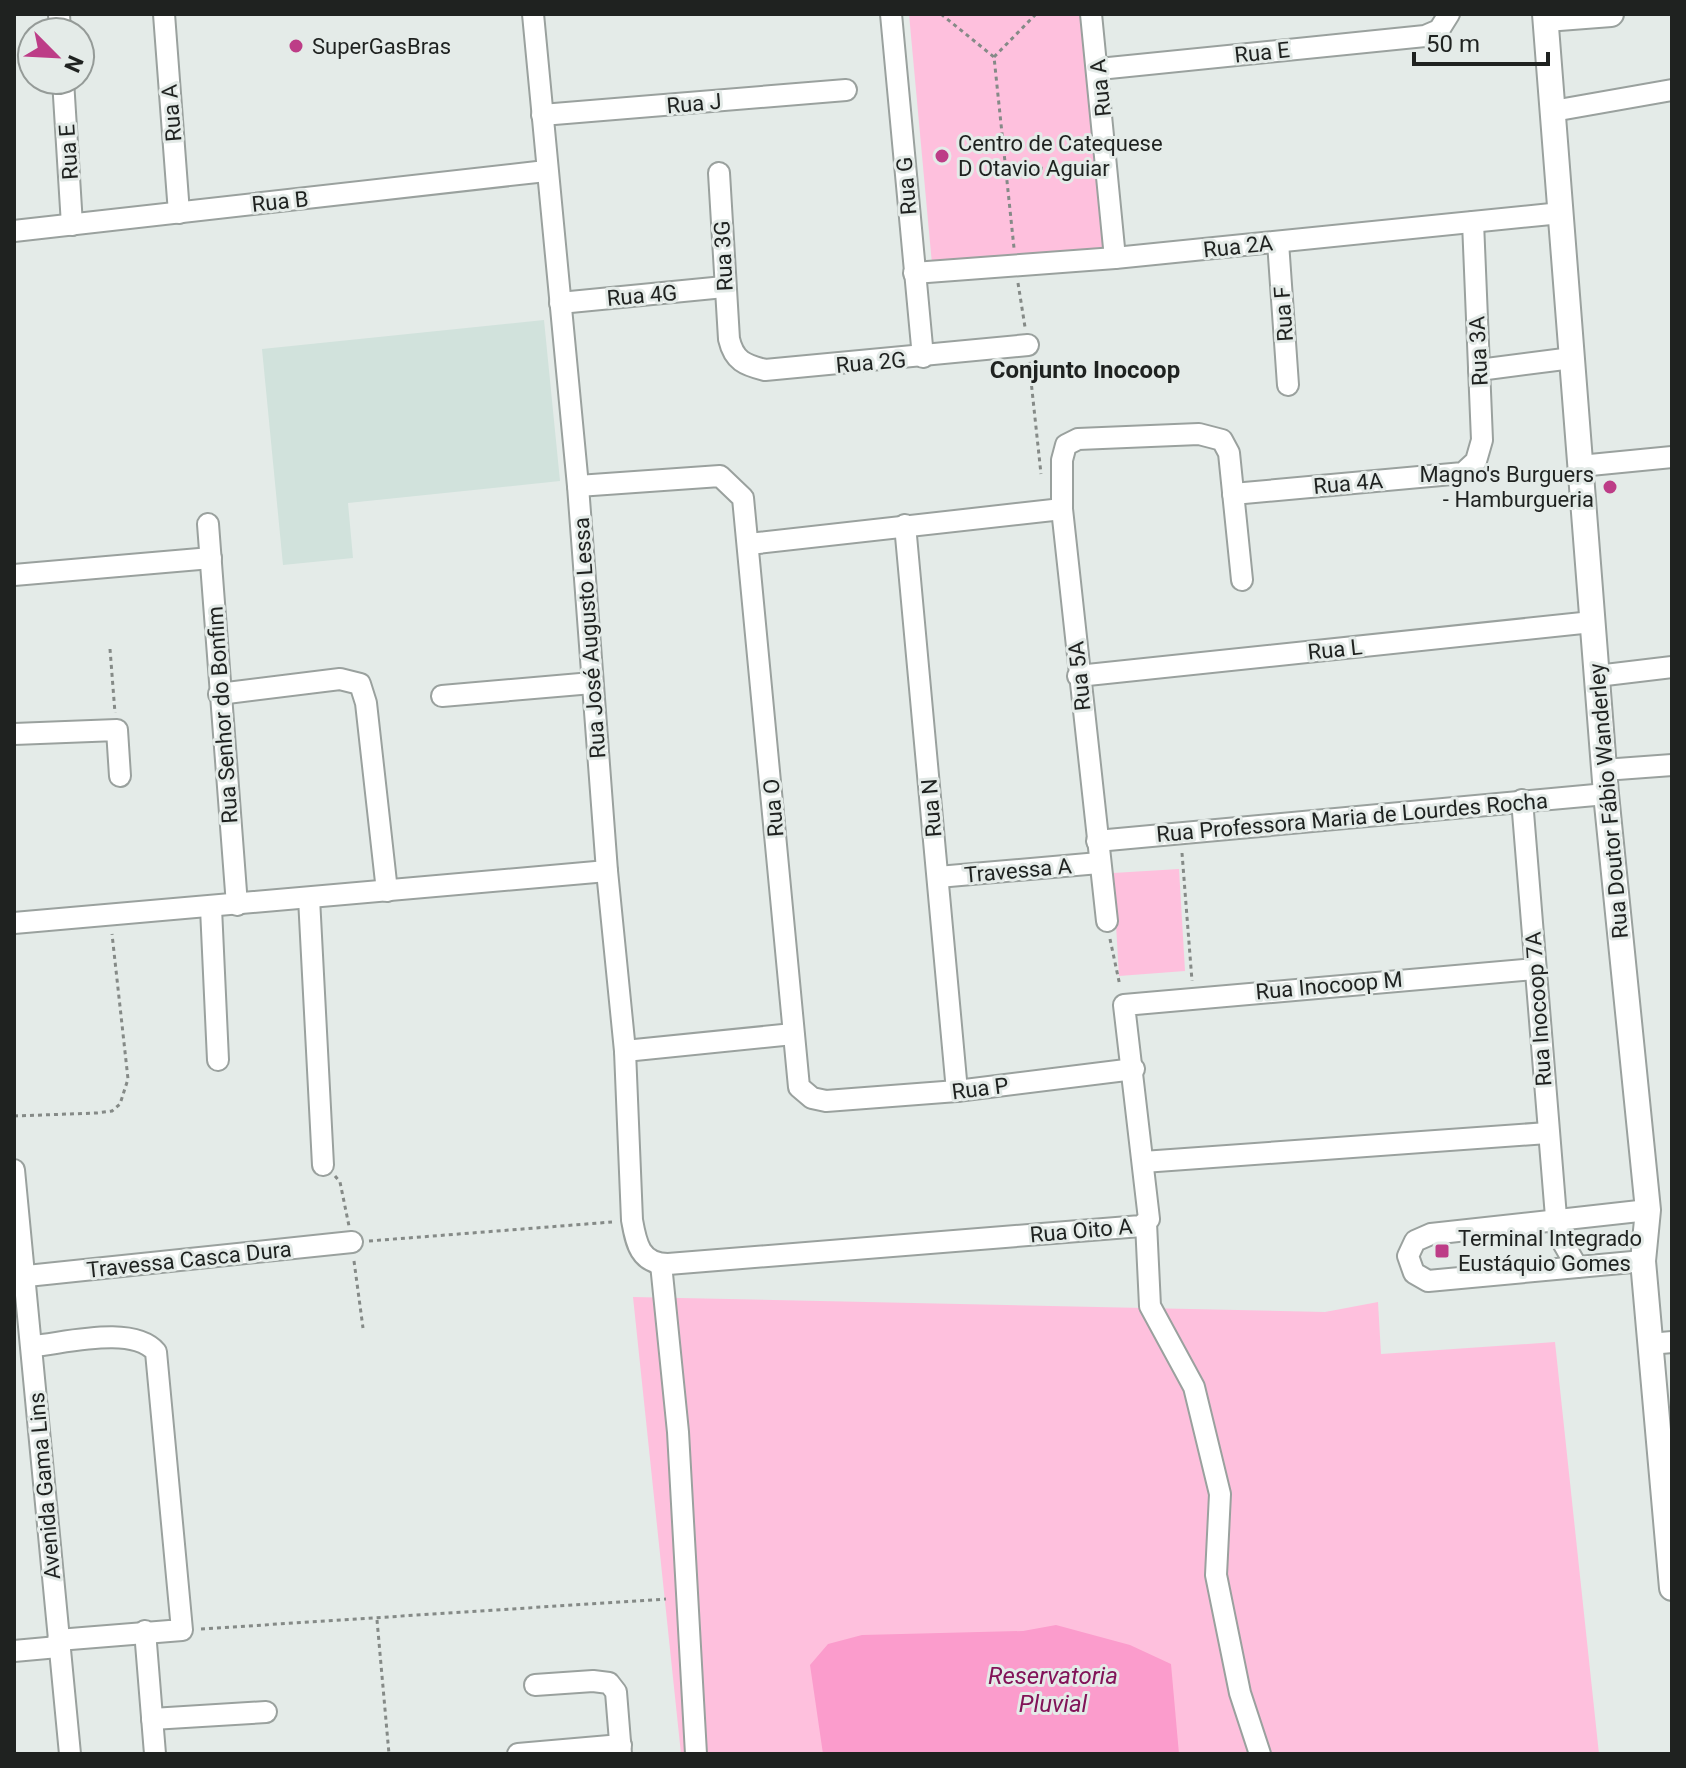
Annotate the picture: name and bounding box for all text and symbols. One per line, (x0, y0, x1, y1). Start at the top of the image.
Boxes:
north arrow (16, 16, 96, 96)
scale bar (1414, 16, 1548, 66)
text: 50 m (1426, 30, 1480, 58)
place label: SuperGasBras (312, 34, 451, 59)
marker: SuperGasBras (287, 37, 305, 55)
street label: Rua E (1233, 37, 1291, 68)
text: N (59, 52, 88, 76)
street label: Rua A (1085, 57, 1116, 118)
street label: Rua A (156, 83, 186, 143)
street label: Rua J (665, 89, 723, 118)
street label: Rua E (54, 123, 83, 181)
place label: Centro de Catequese D Otavio Aguiar (958, 131, 1163, 181)
marker: Centro de Catequese D Otavio Aguiar (933, 147, 951, 165)
street label: Rua G (892, 156, 921, 216)
street label: Rua B (250, 186, 310, 217)
street label: Rua 3G (709, 220, 738, 292)
street label: Rua 2A (1202, 230, 1275, 263)
street label: Rua 4G (606, 280, 678, 311)
street label: Rua F (1269, 286, 1298, 342)
street label: Rua 3A (1464, 315, 1493, 386)
street label: Rua 2G (835, 347, 907, 378)
district label: Conjunto Inocoop (990, 356, 1180, 384)
place label: Magno's Burguers - Hamburgueria (1419, 462, 1594, 512)
street label: Rua 4A (1312, 468, 1385, 499)
marker: Magno's Burguers - Hamburgueria (1601, 478, 1619, 496)
street label: Rua José Augusto Lessa (569, 517, 610, 759)
street label: Rua Senhor do Bonfim (202, 605, 243, 825)
street label: Rua L (1306, 634, 1364, 665)
street label: Rua 5A (1063, 639, 1096, 712)
street label: Rua Doutor Fábio Wanderley (1584, 662, 1633, 940)
street label: Rua O (759, 778, 788, 838)
street label: Rua N (916, 778, 947, 838)
street label: Rua Professora Maria de Lourdes Rocha (1155, 788, 1549, 847)
street label: Travessa A (963, 853, 1073, 888)
street label: Rua Inocoop 7A (1521, 930, 1556, 1087)
street label: Rua Inocoop M (1255, 967, 1404, 1004)
street label: Rua P (950, 1073, 1010, 1104)
street label: Rua Oito A (1029, 1214, 1134, 1247)
place label: Terminal Integrado Eustáquio Gomes (1458, 1226, 1642, 1276)
street label: Travessa Casca Dura (86, 1236, 293, 1283)
marker: Terminal Integrado Eustáquio Gomes (1433, 1242, 1451, 1260)
street label: Avenida Gama Lins (24, 1391, 65, 1581)
water label: Reservatoria Pluvial (988, 1662, 1118, 1718)

